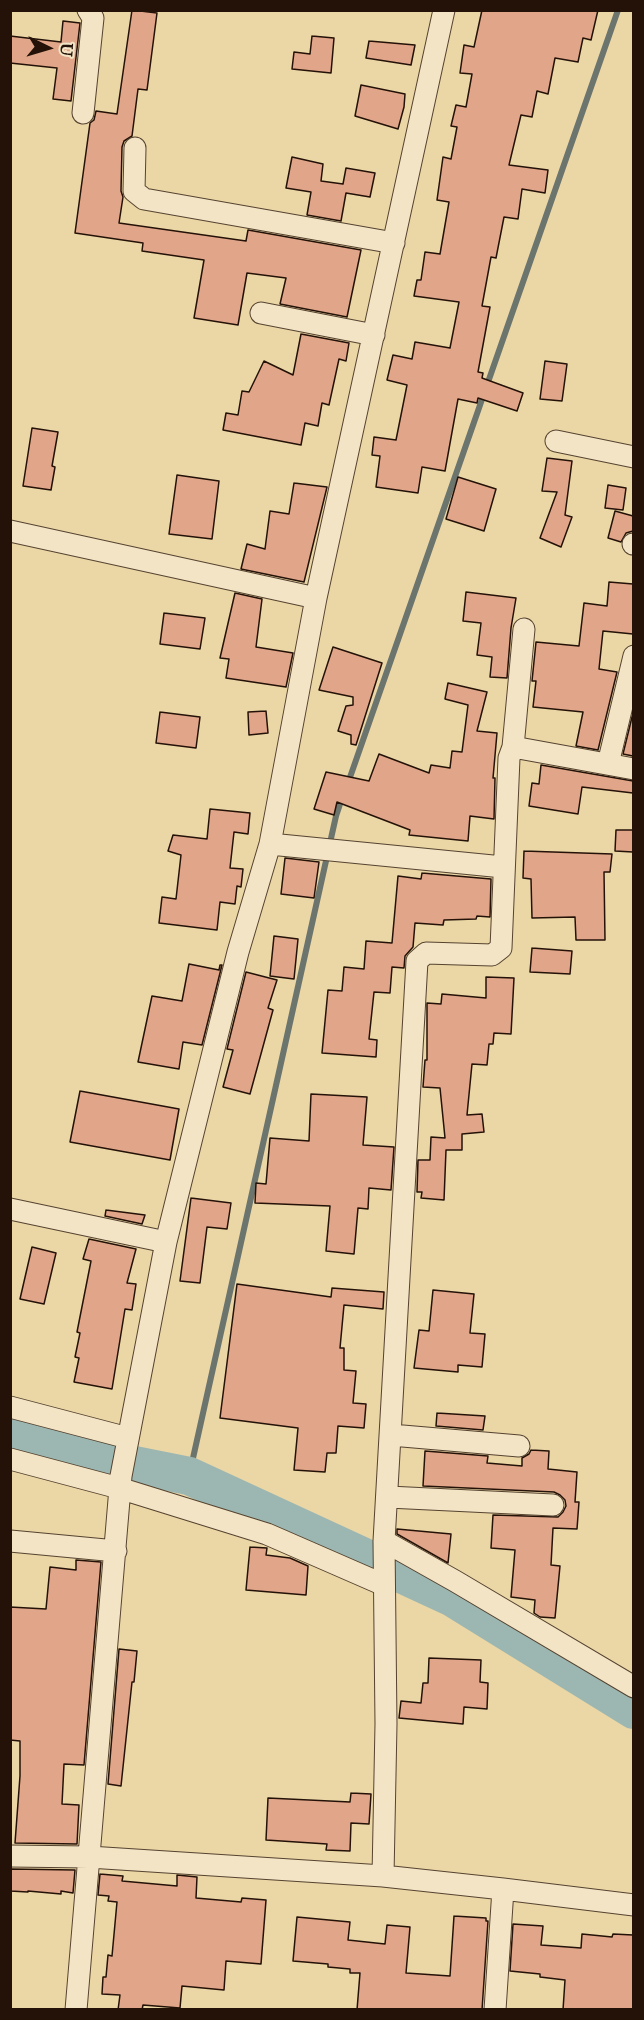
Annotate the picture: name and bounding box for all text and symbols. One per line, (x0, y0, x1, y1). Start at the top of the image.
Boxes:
north arrow (18, 18, 78, 78)
text: U (55, 42, 76, 57)

